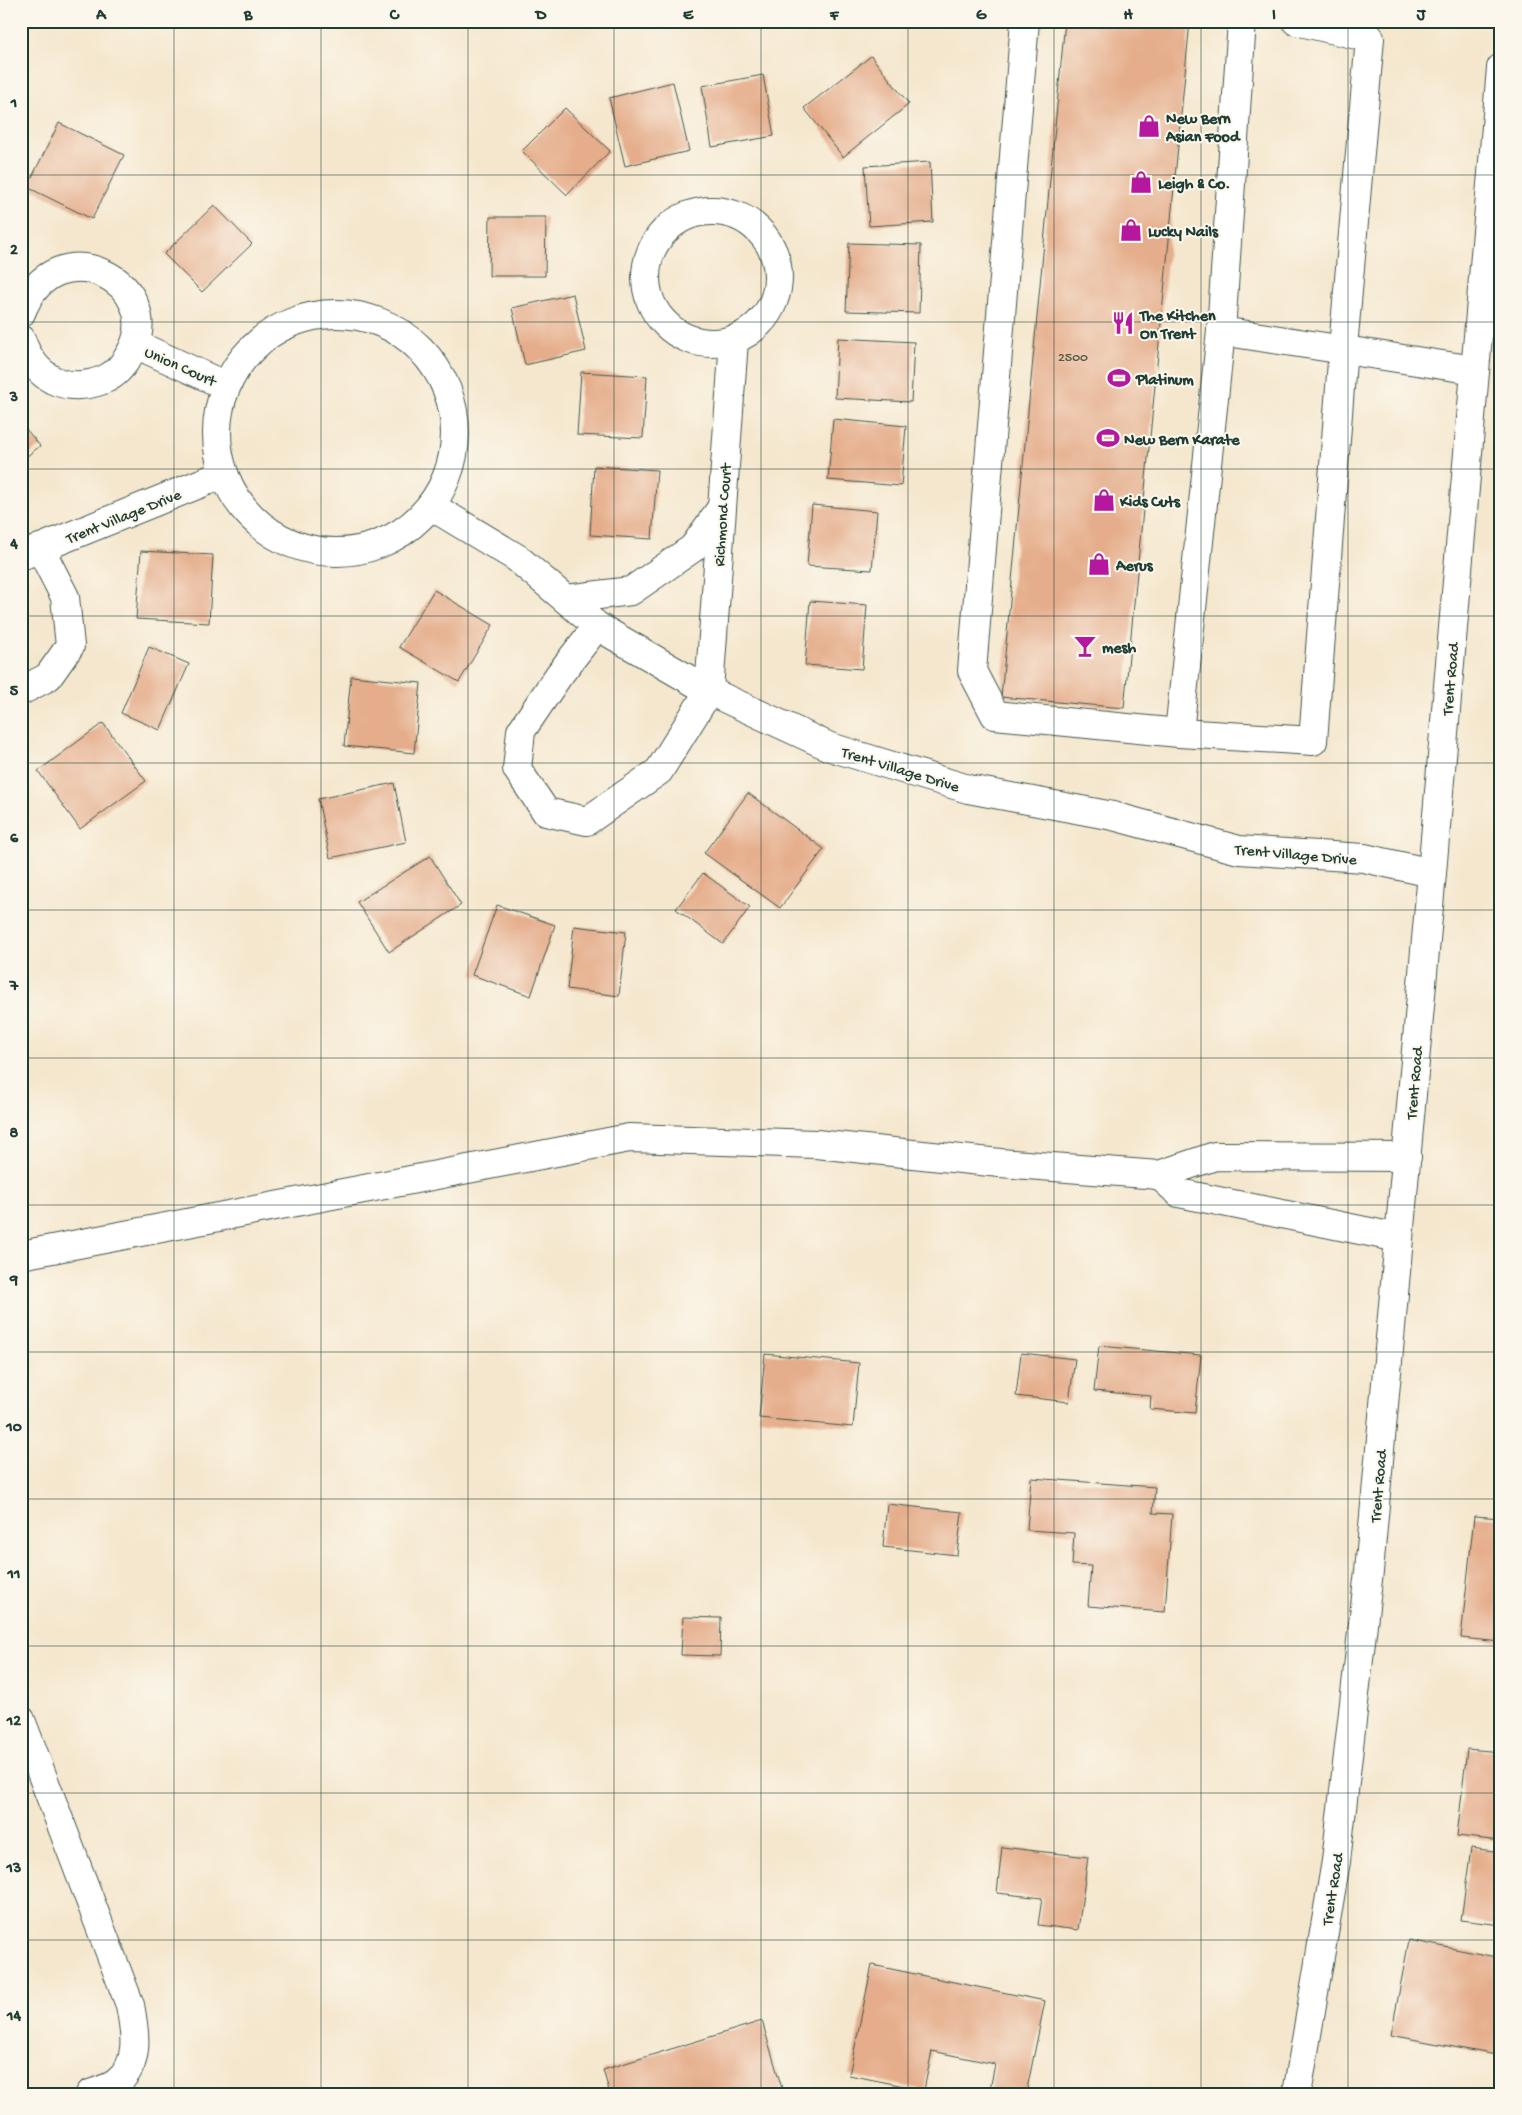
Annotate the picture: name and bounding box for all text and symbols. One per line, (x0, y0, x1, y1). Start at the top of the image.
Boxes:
text: A (95, 7, 107, 26)
text: B (243, 7, 253, 26)
text: C (389, 7, 400, 26)
text: D (534, 7, 547, 26)
text: E (683, 7, 694, 26)
text: F (829, 7, 840, 26)
text: G (976, 7, 987, 26)
text: H (1123, 7, 1133, 26)
text: I (1272, 7, 1276, 26)
text: J (1416, 7, 1427, 26)
text: 1 (10, 95, 17, 114)
place label: New Bern Asian Food (1165, 111, 1241, 148)
shop icon: New Bern Asian Food (1136, 113, 1162, 139)
shop icon: Leigh & Co. (1128, 169, 1154, 195)
place label: Leigh & Co. (1158, 176, 1230, 195)
shop icon: Lucky Nails (1118, 217, 1144, 243)
place label: Lucky Nails (1148, 224, 1219, 243)
text: 2 (10, 242, 18, 261)
place label: The Kitchen On Trent (1138, 308, 1216, 345)
restaurant icon: The Kitchen On Trent (1110, 310, 1136, 336)
street label: Union Court (141, 344, 220, 393)
house number: 2500 (1058, 350, 1088, 367)
sports icon: Platinum (1106, 365, 1132, 391)
place label: Platinum (1135, 372, 1194, 391)
text: 3 (9, 389, 18, 408)
sports icon: New Bern Karate (1095, 425, 1121, 451)
place label: New Bern Karate (1124, 432, 1240, 451)
street label: Richmond Court (711, 462, 738, 567)
street label: Trent Village Drive (63, 486, 185, 550)
shop icon: Kids Cuts (1091, 487, 1117, 513)
place label: Kids Cuts (1119, 494, 1181, 513)
text: 4 (9, 536, 18, 555)
shop icon: Aerus (1086, 551, 1112, 577)
place label: Aerus (1115, 558, 1154, 577)
bar icon: mesh (1072, 633, 1098, 659)
place label: mesh (1102, 640, 1137, 659)
street label: Trent Road (1440, 641, 1465, 717)
text: 5 (10, 683, 19, 702)
street label: Trent Village Drive (838, 744, 962, 799)
text: 6 (10, 830, 19, 849)
street label: Trent Village Drive (1233, 842, 1358, 871)
text: 7 (9, 978, 19, 997)
street label: Trent Road (1404, 1045, 1429, 1121)
text: 8 (10, 1125, 19, 1144)
text: 9 (9, 1272, 18, 1291)
text: 10 (5, 1419, 22, 1438)
street label: Trent Road (1368, 1448, 1393, 1524)
text: 11 (7, 1566, 20, 1585)
text: 12 (6, 1713, 21, 1732)
street label: Trent Road (1319, 1850, 1350, 1928)
text: 13 (6, 1860, 21, 1879)
text: 14 (6, 2008, 21, 2027)

